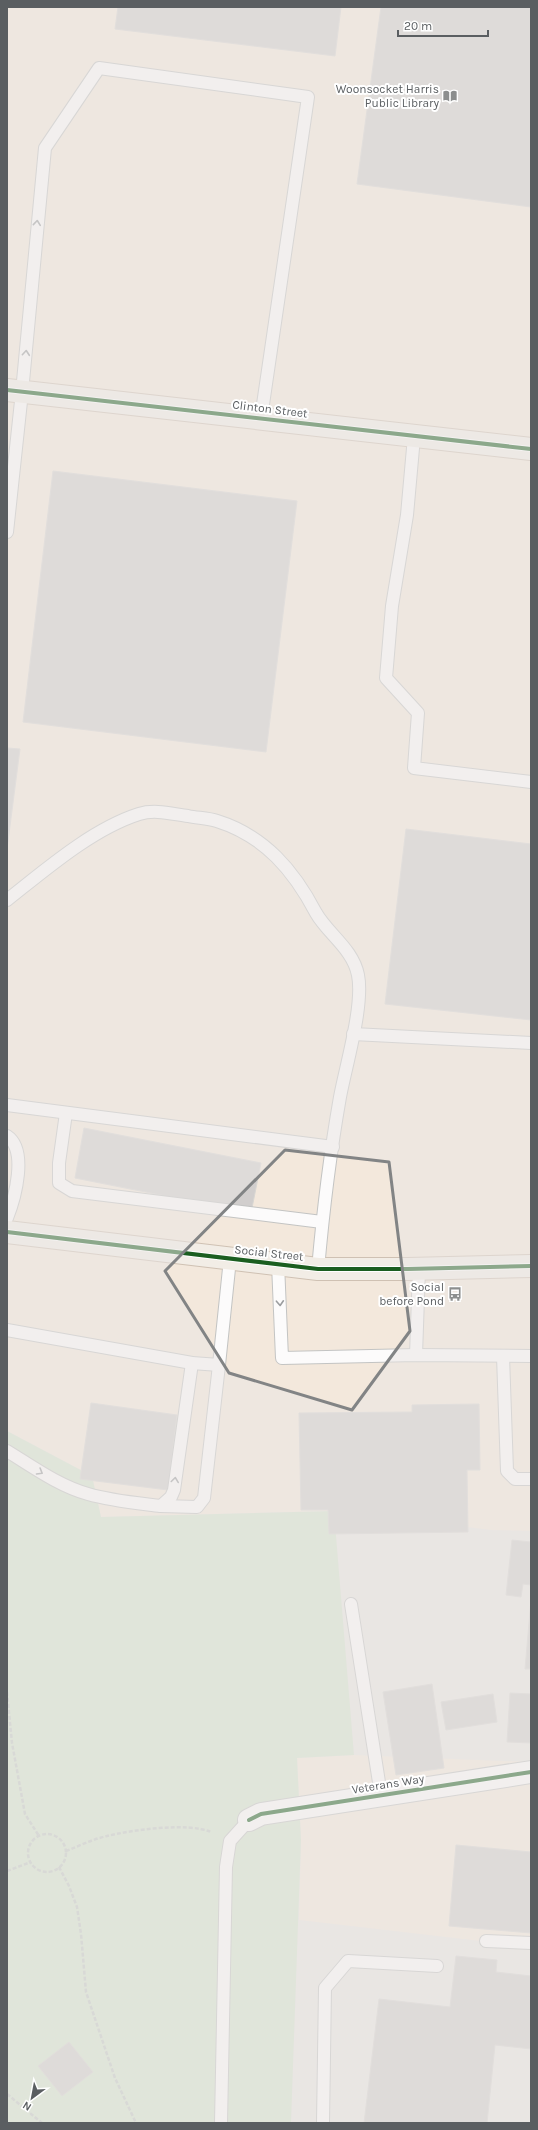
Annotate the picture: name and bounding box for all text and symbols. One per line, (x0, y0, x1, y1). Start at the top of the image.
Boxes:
scale bar (398, 12, 488, 38)
text: 20 m (404, 19, 432, 33)
place label: Woonsocket Harris Public Library (336, 82, 439, 110)
library icon: Woonsocket Harris Public Library (442, 88, 458, 104)
one-way arrow (32, 220, 41, 226)
one-way arrow (21, 350, 30, 356)
street label: Clinton Street (232, 397, 309, 421)
street label: Social Street (234, 1242, 305, 1264)
place label: Social before Pond (379, 1280, 444, 1308)
bus stop icon: Social before Pond (447, 1286, 463, 1302)
one-way arrow (275, 1300, 284, 1306)
one-way arrow (36, 1467, 43, 1474)
one-way arrow (170, 1477, 179, 1483)
street label: Veterans Way (351, 1771, 426, 1797)
north arrow (12, 2078, 52, 2118)
text: N (20, 2098, 34, 2114)

